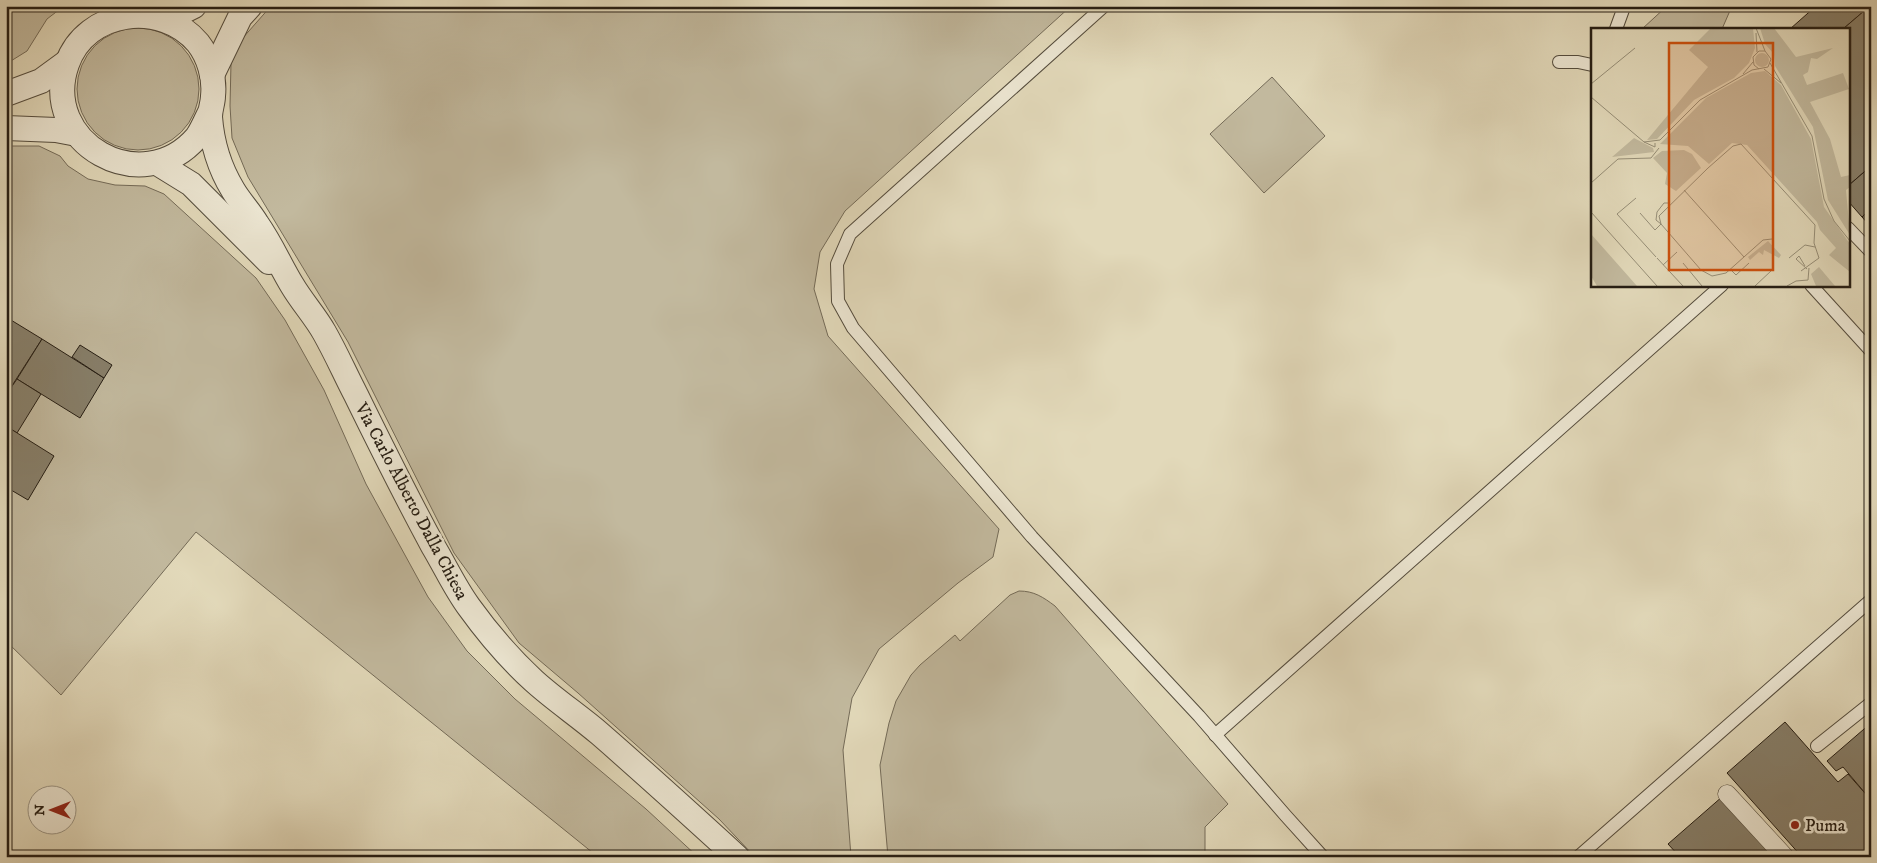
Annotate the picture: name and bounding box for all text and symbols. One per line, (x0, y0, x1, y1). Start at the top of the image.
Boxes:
inset map (1591, 28, 1850, 286)
street label: Via Carlo Alberto Dalla Chiesa (349, 398, 473, 604)
north arrow (28, 786, 78, 836)
text: N (31, 804, 49, 816)
place label: Puma (1805, 815, 1846, 837)
marker: Puma (1789, 819, 1801, 831)

